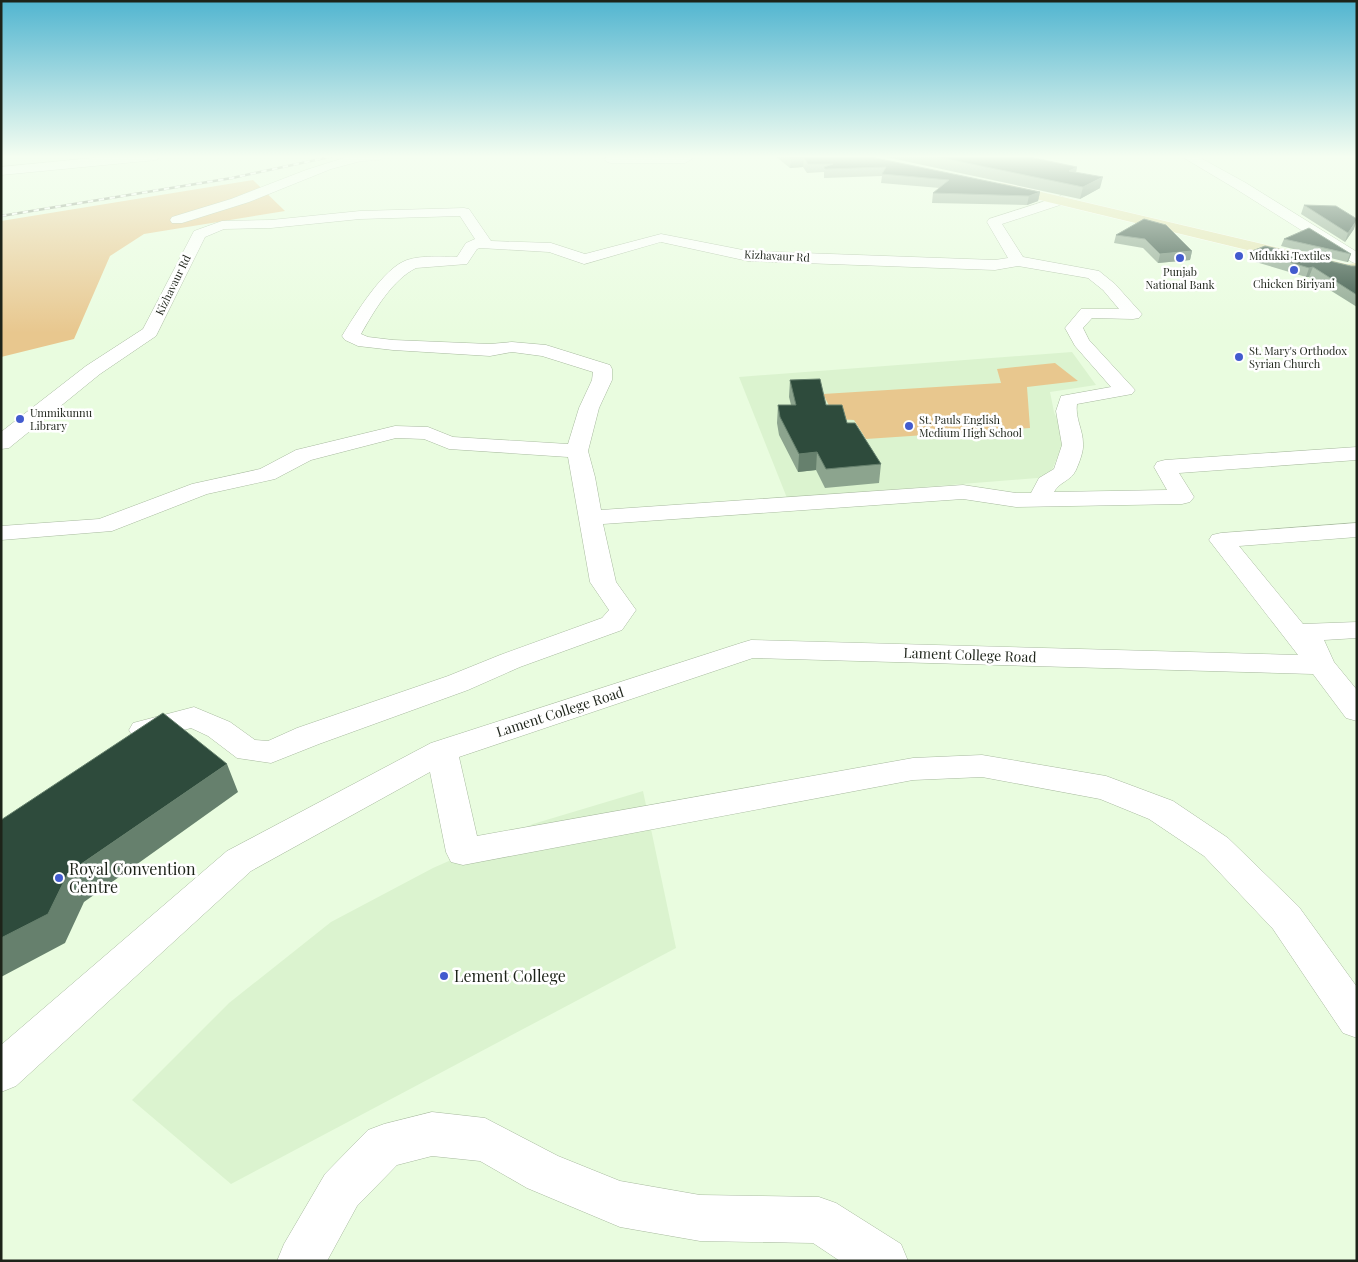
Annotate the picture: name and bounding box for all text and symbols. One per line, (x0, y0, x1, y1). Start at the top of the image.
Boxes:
street label: Kizhavaur Rd (744, 246, 811, 265)
place label: Midukki Textiles (1249, 248, 1330, 263)
marker: Midukki Textiles (1233, 250, 1245, 262)
street label: Kizhavaur Rd (151, 251, 194, 318)
marker: Punjab National Bank (1174, 252, 1186, 264)
place label: Punjab National Bank (1145, 264, 1215, 292)
marker: Chicken Biriyani (1288, 264, 1300, 276)
place label: Chicken Biriyani (1253, 276, 1335, 291)
place label: St. Mary's Orthodox Syrian Church (1249, 343, 1347, 371)
marker: St. Mary's Orthodox Syrian Church (1233, 351, 1245, 363)
place label: Ummikunnu Library (30, 405, 93, 433)
place label: St. Pauls English Medium High School (919, 412, 1022, 440)
marker: Ummikunnu Library (14, 413, 26, 425)
marker: St. Pauls English Medium High School (903, 420, 915, 432)
street label: Lament College Road (903, 643, 1037, 666)
street label: Lament College Road (494, 682, 626, 741)
place label: Royal Convention Centre (69, 858, 196, 897)
marker: Royal Convention Centre (53, 872, 65, 884)
place label: Lement College (454, 965, 566, 986)
marker: Lement College (438, 970, 450, 982)

